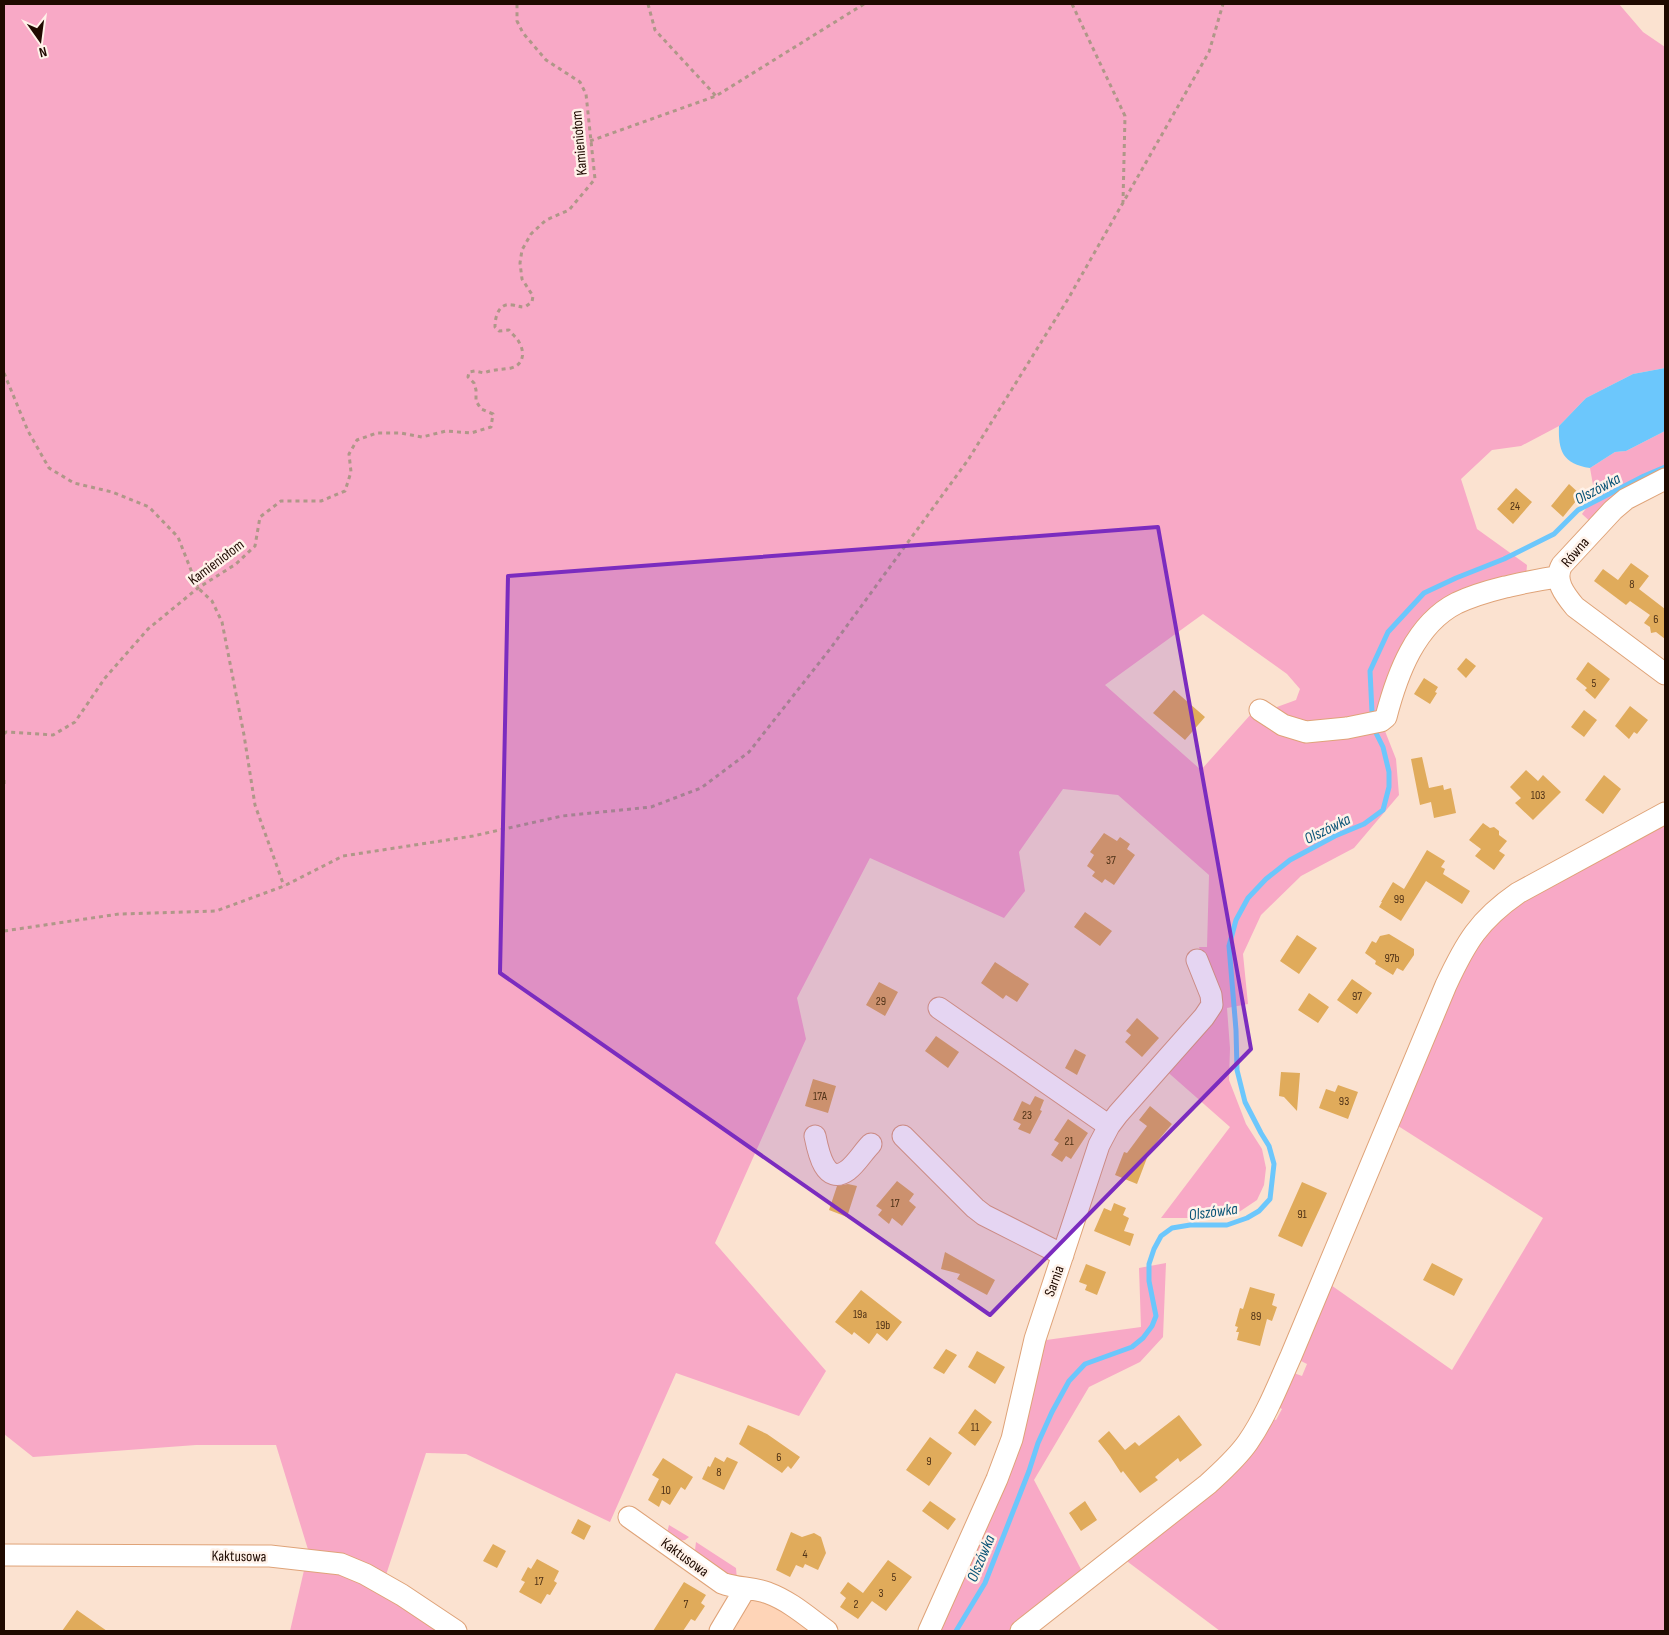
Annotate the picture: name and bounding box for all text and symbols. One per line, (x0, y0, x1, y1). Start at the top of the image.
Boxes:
north arrow (15, 15, 65, 65)
text: N (37, 43, 49, 61)
street label: Kamieniołom (567, 110, 592, 176)
water label: Olszówka (1572, 469, 1624, 509)
house number: 24 (1510, 499, 1520, 514)
street label: Równa (1557, 533, 1594, 571)
street label: Kamieniołom (185, 535, 248, 590)
house number: 8 (1629, 577, 1635, 592)
house number: 6 (1653, 612, 1659, 627)
house number: 5 (1592, 676, 1597, 691)
house number: 103 (1531, 788, 1545, 803)
water label: Olszówka (1301, 810, 1354, 849)
house number: 37 (1106, 853, 1116, 868)
house number: 99 (1394, 892, 1404, 907)
house number: 97b (1384, 951, 1400, 966)
house number: 97 (1352, 989, 1362, 1004)
house number: 29 (876, 994, 886, 1009)
house number: 17A (813, 1089, 828, 1104)
house number: 93 (1339, 1094, 1349, 1109)
house number: 23 (1022, 1108, 1032, 1123)
house number: 21 (1064, 1134, 1074, 1149)
house number: 17 (891, 1196, 900, 1211)
water label: Olszówka (1188, 1200, 1239, 1225)
house number: 91 (1297, 1207, 1308, 1222)
street label: Sarnia (1040, 1263, 1069, 1299)
house number: 19a (853, 1307, 867, 1322)
house number: 89 (1251, 1309, 1261, 1324)
house number: 19b (876, 1318, 890, 1333)
house number: 11 (971, 1420, 980, 1435)
house number: 6 (776, 1450, 782, 1465)
house number: 9 (926, 1454, 932, 1469)
house number: 8 (716, 1465, 722, 1480)
house number: 10 (661, 1483, 671, 1498)
water label: Olszówka (963, 1532, 1000, 1585)
street label: Kaktusowa (657, 1534, 713, 1581)
street label: Kaktusowa (212, 1547, 267, 1566)
house number: 4 (802, 1547, 808, 1562)
house number: 5 (892, 1570, 897, 1585)
house number: 17 (535, 1574, 544, 1589)
house number: 3 (878, 1586, 884, 1601)
house number: 7 (684, 1597, 689, 1612)
house number: 2 (854, 1597, 859, 1612)

